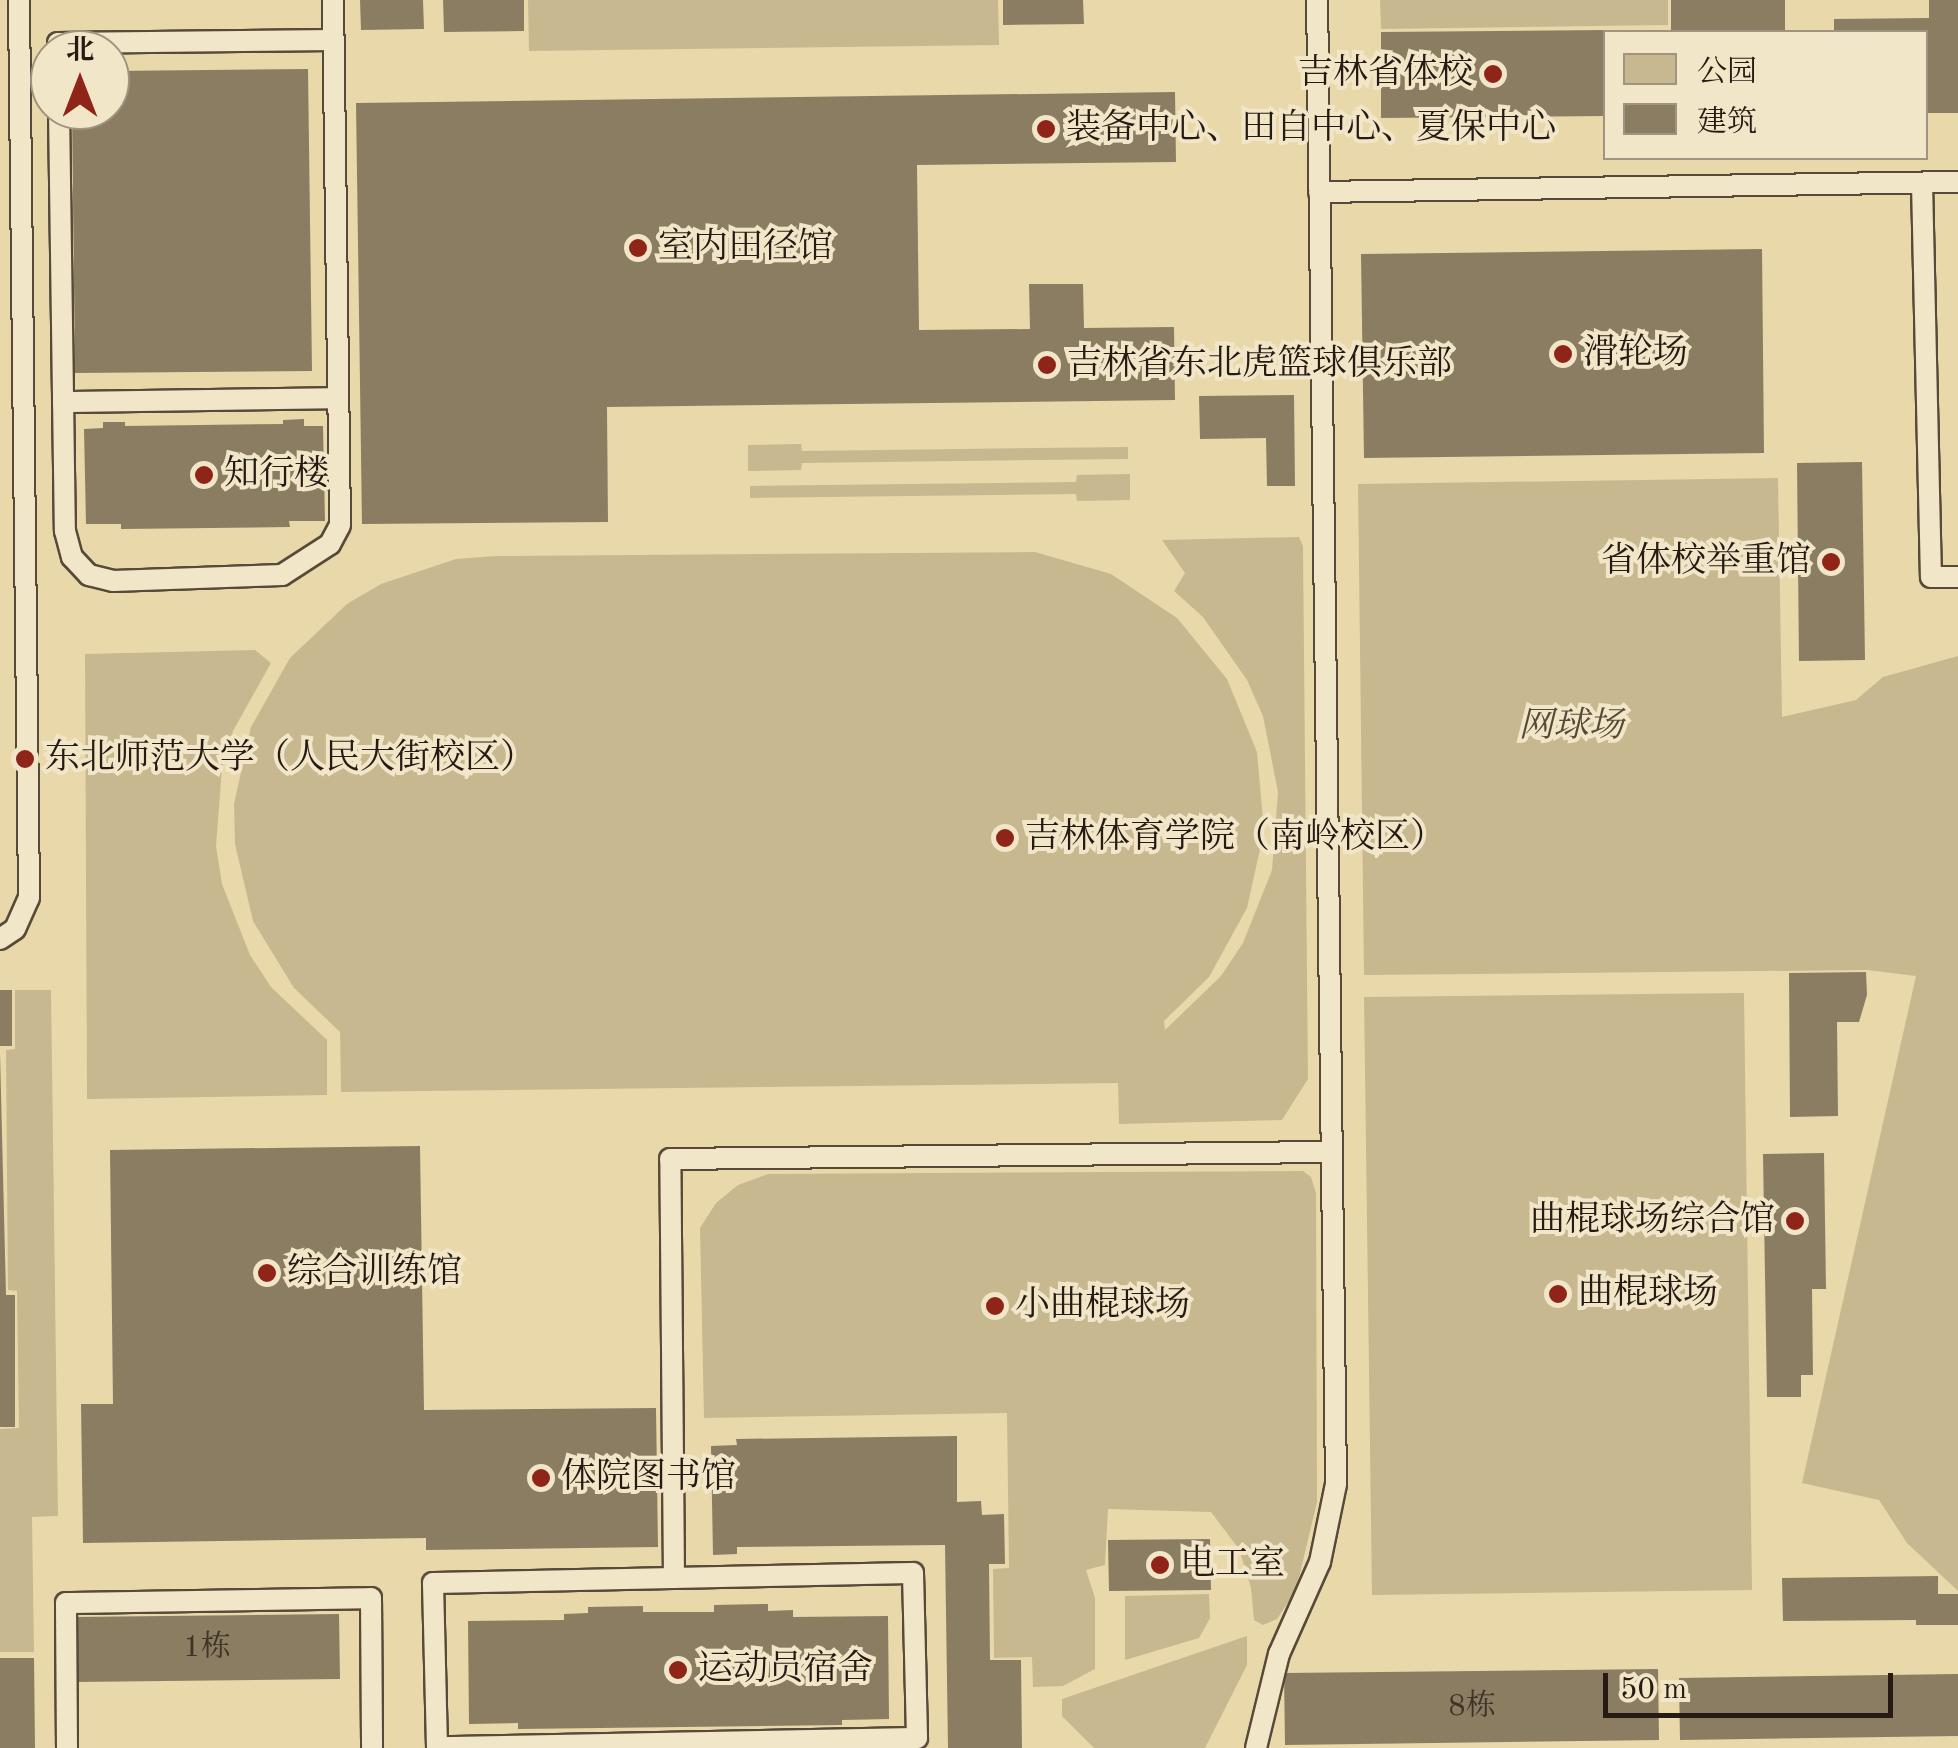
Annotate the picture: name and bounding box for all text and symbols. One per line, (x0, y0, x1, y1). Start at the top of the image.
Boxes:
north arrow (30, 30, 130, 130)
legend (1603, 30, 1928, 160)
text: 北 (66, 38, 94, 66)
place label: 吉林省体校 (1298, 53, 1473, 95)
text: 公园 (1697, 58, 1757, 88)
marker: 吉林省体校 (1482, 63, 1504, 85)
place label: 装备中心、田自中心、夏保中心 (1066, 108, 1556, 150)
text: 建筑 (1697, 108, 1757, 138)
marker: 装备中心、田自中心、夏保中心 (1035, 118, 1057, 140)
place label: 室内田径馆 (658, 227, 833, 269)
marker: 室内田径馆 (627, 237, 649, 259)
place label: 滑轮场 (1583, 333, 1688, 375)
marker: 滑轮场 (1552, 343, 1574, 365)
place label: 吉林省东北虎篮球俱乐部 (1067, 344, 1452, 386)
marker: 吉林省东北虎篮球俱乐部 (1036, 354, 1058, 376)
place label: 知行楼 (224, 454, 329, 496)
marker: 知行楼 (193, 464, 215, 486)
place label: 省体校举重馆 (1601, 541, 1811, 583)
marker: 省体校举重馆 (1820, 551, 1842, 573)
park label: 网球场 (1519, 706, 1623, 748)
place label: 东北师范大学（人民大街校区） (45, 738, 535, 780)
marker: 东北师范大学（人民大街校区） (14, 748, 36, 770)
place label: 吉林体育学院（南岭校区） (1025, 817, 1445, 859)
marker: 吉林体育学院（南岭校区） (994, 827, 1016, 849)
place label: 曲棍球场综合馆 (1530, 1200, 1775, 1242)
marker: 曲棍球场综合馆 (1784, 1210, 1806, 1232)
place label: 综合训练馆 (287, 1252, 462, 1294)
marker: 综合训练馆 (256, 1262, 278, 1284)
place label: 曲棍球场 (1578, 1273, 1718, 1315)
marker: 曲棍球场 (1547, 1283, 1569, 1305)
place label: 小曲棍球场 (1015, 1285, 1190, 1327)
marker: 小曲棍球场 (984, 1295, 1006, 1317)
place label: 体院图书馆 (561, 1457, 736, 1499)
marker: 体院图书馆 (530, 1467, 552, 1489)
place label: 电工室 (1180, 1544, 1285, 1586)
marker: 电工室 (1149, 1554, 1171, 1576)
house number: 1栋 (183, 1630, 231, 1666)
place label: 运动员宿舍 (698, 1649, 873, 1691)
scale bar (1608, 1653, 1898, 1715)
marker: 运动员宿舍 (667, 1659, 689, 1681)
text: 50 m (1620, 1675, 1687, 1705)
house number: 8栋 (1448, 1689, 1496, 1725)

